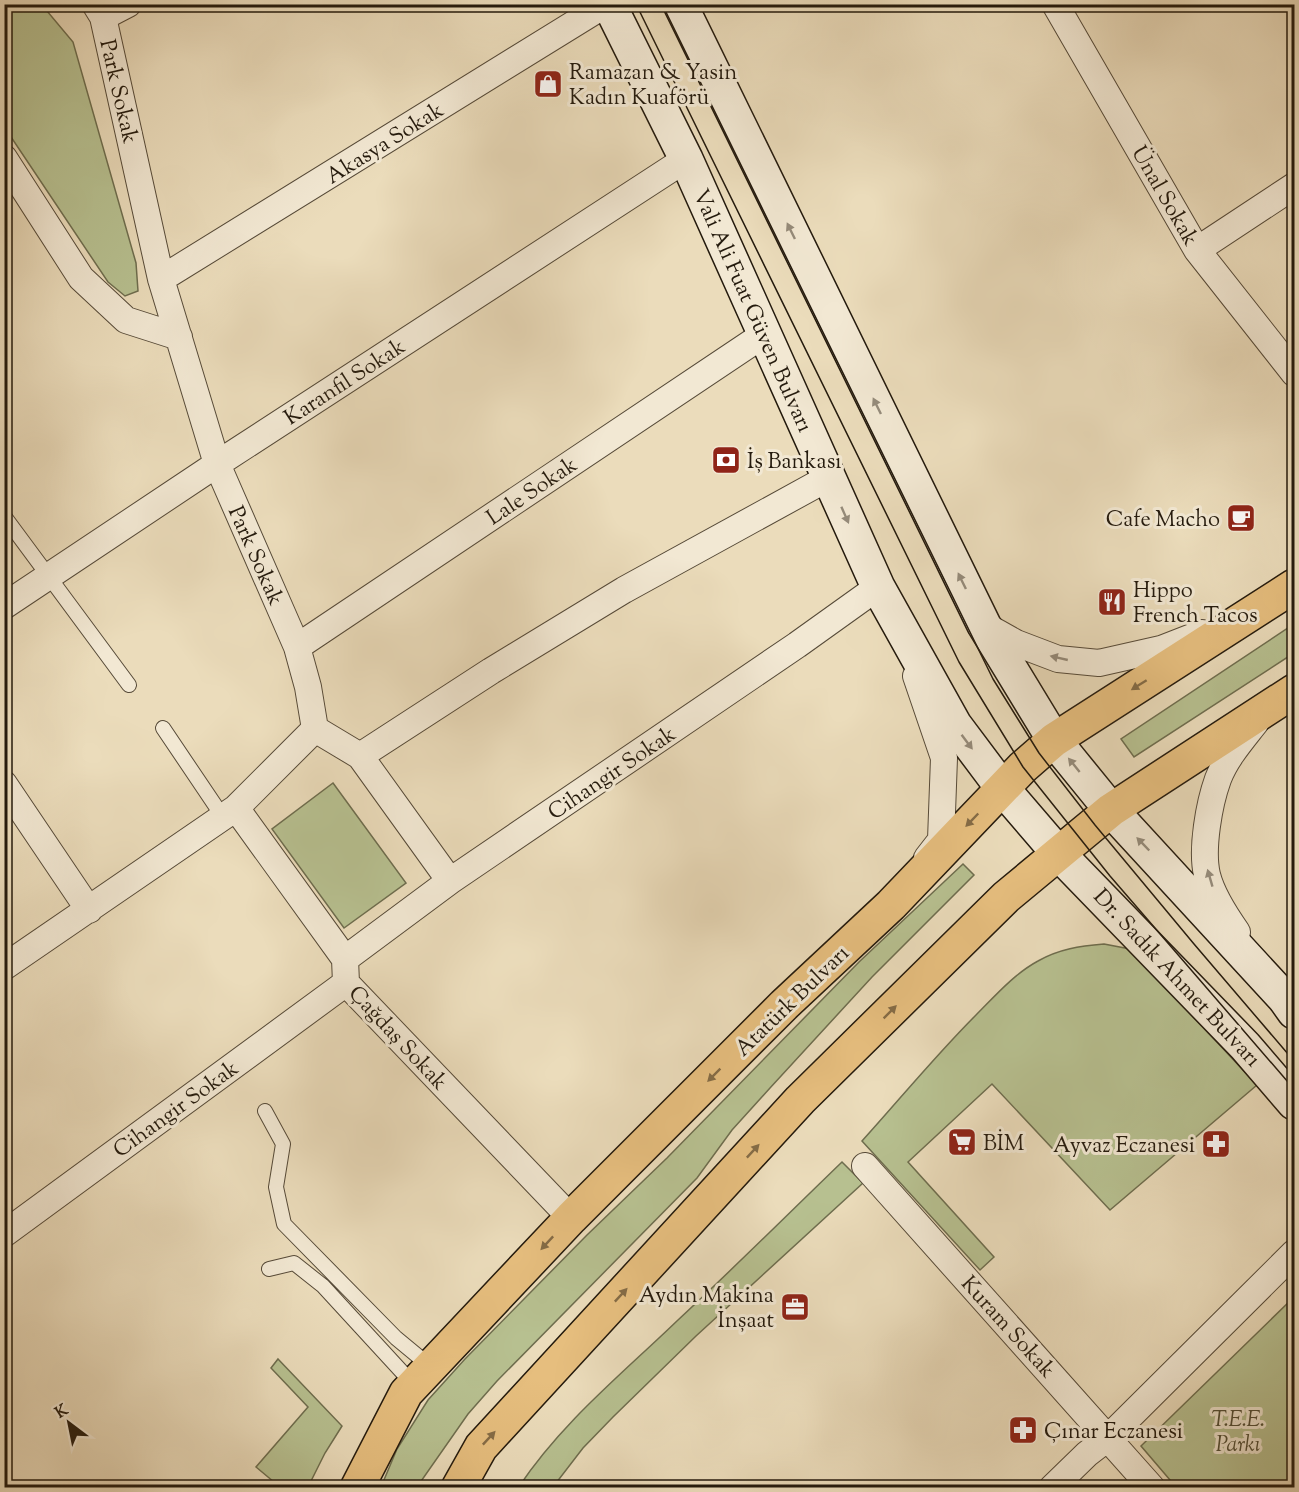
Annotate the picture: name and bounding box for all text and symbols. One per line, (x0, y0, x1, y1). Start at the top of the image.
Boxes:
street label: Park Sokak (90, 36, 145, 147)
place label: Ramazan & Yasin Kadın Kuaförü (569, 58, 737, 115)
shop icon: Ramazan & Yasin Kadın Kuaförü (532, 68, 564, 100)
street label: Akasya Sokak (320, 96, 451, 194)
street label: Ünal Sokak (1122, 140, 1206, 253)
street label: Vali Ali Fuat Güven Bulvarı (683, 185, 819, 438)
one-way arrow (786, 222, 795, 239)
street label: Karanfil Sokak (279, 332, 413, 435)
one-way arrow (872, 397, 881, 414)
bank icon: İş Bankası (710, 444, 742, 476)
place label: İş Bankası (747, 447, 842, 479)
street label: Lale Sokak (481, 450, 585, 535)
street label: Park Sokak (218, 501, 290, 611)
cafe icon: Cafe Macho (1225, 502, 1257, 534)
place label: Cafe Macho (1106, 505, 1220, 537)
one-way arrow (841, 506, 850, 524)
one-way arrow (958, 572, 967, 589)
place label: Hippo French Tacos (1133, 576, 1258, 633)
restaurant icon: Hippo French Tacos (1096, 586, 1128, 618)
one-way arrow (1050, 652, 1068, 662)
one-way arrow (1131, 680, 1147, 691)
street label: Cihangir Sokak (542, 720, 683, 829)
one-way arrow (961, 734, 973, 749)
one-way arrow (1068, 757, 1081, 773)
one-way arrow (966, 813, 980, 827)
one-way arrow (1136, 836, 1150, 851)
one-way arrow (1205, 869, 1214, 887)
street label: Dr. Sadık Ahmet Bulvarı (1085, 883, 1267, 1075)
street label: Atatürk Bulvarı (729, 939, 858, 1065)
street label: Çağdaş Sokak (340, 980, 454, 1099)
one-way arrow (882, 1005, 897, 1019)
street label: Cihangir Sokak (107, 1054, 246, 1167)
one-way arrow (706, 1068, 721, 1082)
supermarket icon: BİM (946, 1126, 978, 1158)
pharmacy icon: Ayvaz Eczanesi (1200, 1128, 1232, 1160)
place label: BİM (983, 1129, 1024, 1161)
place label: Ayvaz Eczanesi (1053, 1131, 1195, 1163)
one-way arrow (746, 1144, 760, 1159)
one-way arrow (540, 1236, 554, 1251)
street label: Kuram Sokak (952, 1270, 1062, 1386)
place label: Aydın Makina İnşaat (639, 1281, 774, 1338)
one-way arrow (614, 1288, 627, 1303)
office icon: Aydın Makina İnşaat (779, 1291, 811, 1323)
north arrow (39, 1393, 99, 1453)
text: K (51, 1399, 74, 1425)
park label: T.E.E. Parkı (1212, 1405, 1264, 1462)
pharmacy icon: Çınar Eczanesi (1007, 1414, 1039, 1446)
place label: Çınar Eczanesi (1044, 1417, 1183, 1449)
one-way arrow (482, 1431, 496, 1446)

